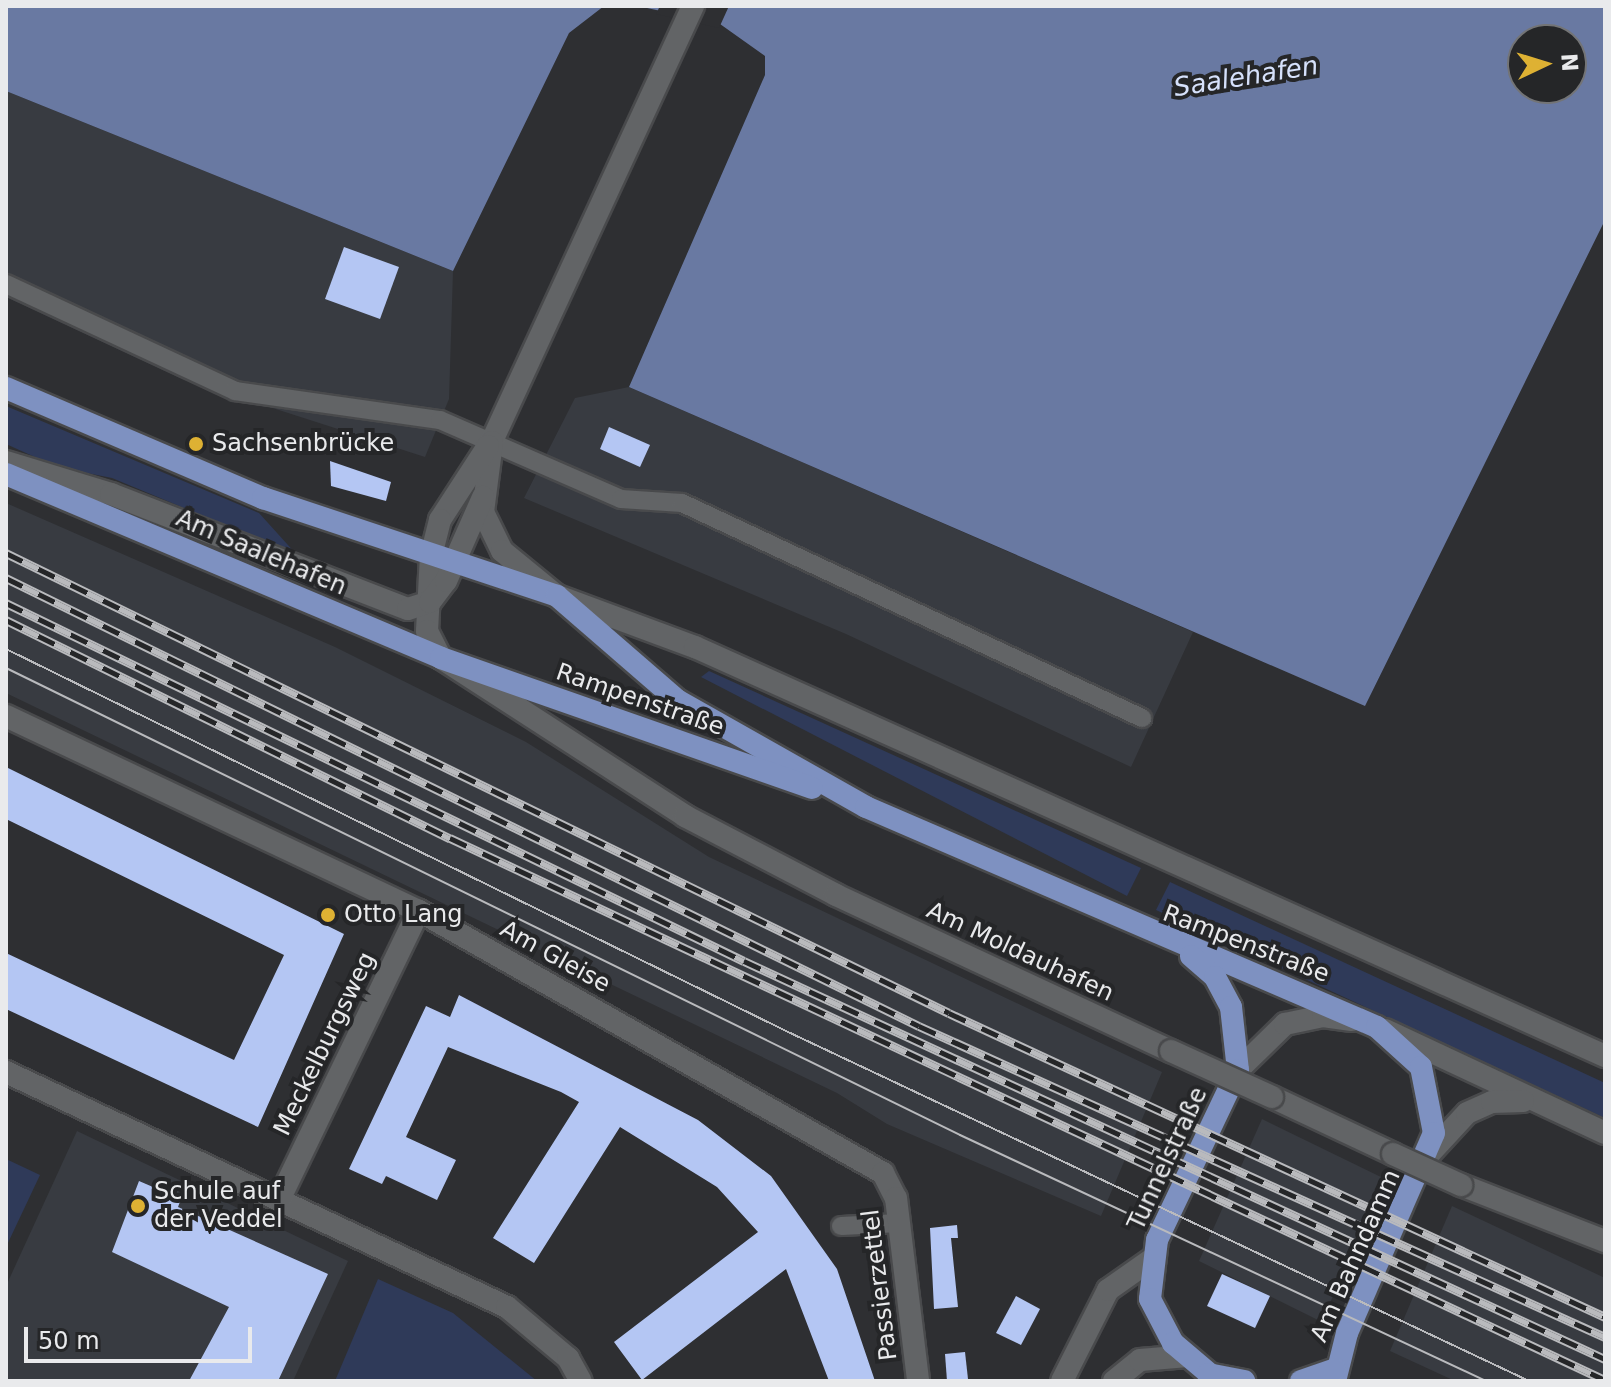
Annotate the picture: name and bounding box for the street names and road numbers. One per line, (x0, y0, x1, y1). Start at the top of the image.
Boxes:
street label: Am Saalehafen (172, 504, 350, 602)
street label: Rampenstraße (552, 658, 728, 742)
street label: Am Moldauhafen (922, 896, 1118, 1008)
street label: Rampenstraße (1159, 899, 1333, 989)
street label: Am Gleise (495, 915, 615, 999)
street label: Meckelburgsweg (268, 948, 382, 1140)
street label: Tunnelstraße (1122, 1083, 1214, 1235)
street label: Am Bahndamm (1305, 1165, 1407, 1347)
street label: Passierzettel (856, 1208, 904, 1362)

